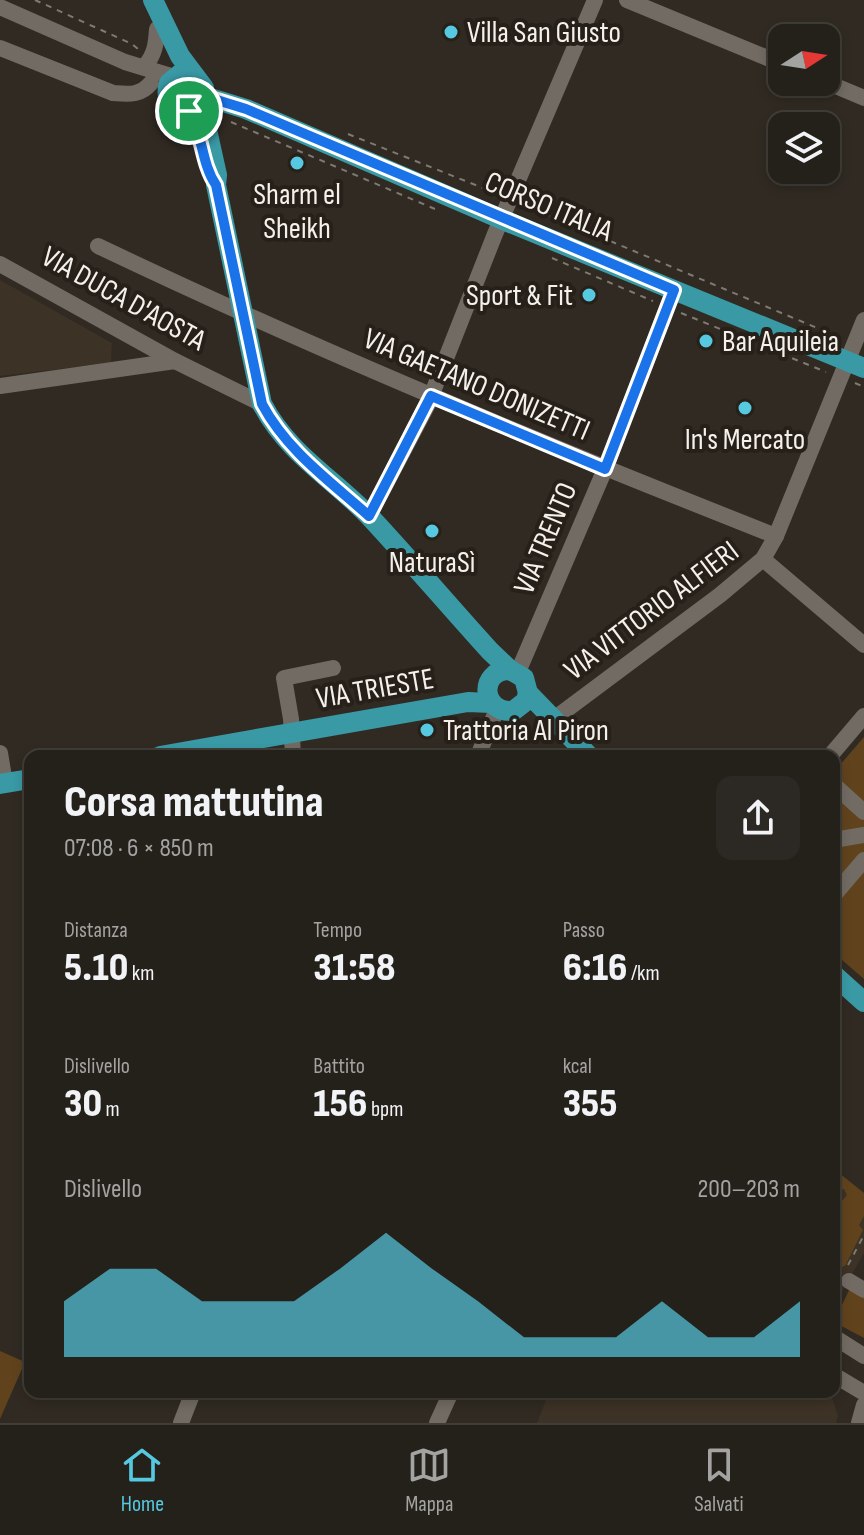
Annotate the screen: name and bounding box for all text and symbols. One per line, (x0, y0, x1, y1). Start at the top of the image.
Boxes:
place label: Villa San Giusto (467, 15, 621, 51)
marker: Villa San Giusto (442, 23, 460, 41)
north arrow (768, 24, 840, 96)
map controls (768, 24, 840, 184)
pin (155, 77, 223, 145)
icon: arrive (167, 89, 211, 133)
button: layers (768, 112, 840, 184)
marker: Sharm el Sheikh (288, 154, 306, 172)
street label: CORSO ITALIA (479, 164, 618, 250)
place label: Sharm el Sheikh (253, 177, 341, 247)
street label: VIA DUCA D'AOSTA (35, 239, 212, 359)
place label: Sport & Fit (466, 278, 573, 314)
marker: Sport & Fit (580, 286, 598, 304)
street label: VIA GAETANO DONIZETTI (358, 321, 595, 449)
place label: Bar Aquileia (722, 324, 839, 360)
marker: Bar Aquileia (697, 332, 715, 350)
marker: In's Mercato (736, 399, 754, 417)
place label: In's Mercato (685, 422, 805, 458)
street label: VIA TRENTO (506, 477, 585, 599)
marker: NaturaSì (423, 522, 441, 540)
street label: VIA VITTORIO ALFIERI (557, 534, 746, 688)
place label: NaturaSì (389, 545, 475, 581)
street label: VIA TRIESTE (314, 661, 437, 717)
place label: Trattoria Al Piron (443, 713, 609, 749)
marker: Trattoria Al Piron (418, 721, 436, 739)
text: Corsa mattutina (64, 776, 324, 829)
button: share (716, 776, 800, 860)
text: 07:08 · 6 × 850 m (64, 833, 214, 864)
text: Distanza (64, 917, 128, 944)
text: Tempo (313, 917, 362, 944)
text: Passo (563, 917, 605, 944)
text: 5.10 (64, 944, 128, 992)
text: 31:58 (313, 944, 395, 992)
text: 6:16 (563, 944, 628, 992)
text: km (128, 960, 154, 987)
text: /km (628, 960, 660, 987)
text: Dislivello (64, 1053, 130, 1080)
text: Battito (313, 1053, 365, 1080)
text: kcal (563, 1053, 592, 1080)
text: 30 (64, 1080, 102, 1128)
text: 156 (313, 1080, 367, 1128)
text: 355 (563, 1080, 618, 1128)
text: m (102, 1096, 120, 1123)
text: bpm (367, 1096, 403, 1123)
text: Dislivello (64, 1174, 142, 1205)
text: 200–203 m (698, 1174, 800, 1205)
tab: Home (120, 1443, 164, 1518)
tab: Mappa (405, 1443, 453, 1518)
tab: Salvati (694, 1443, 744, 1518)

